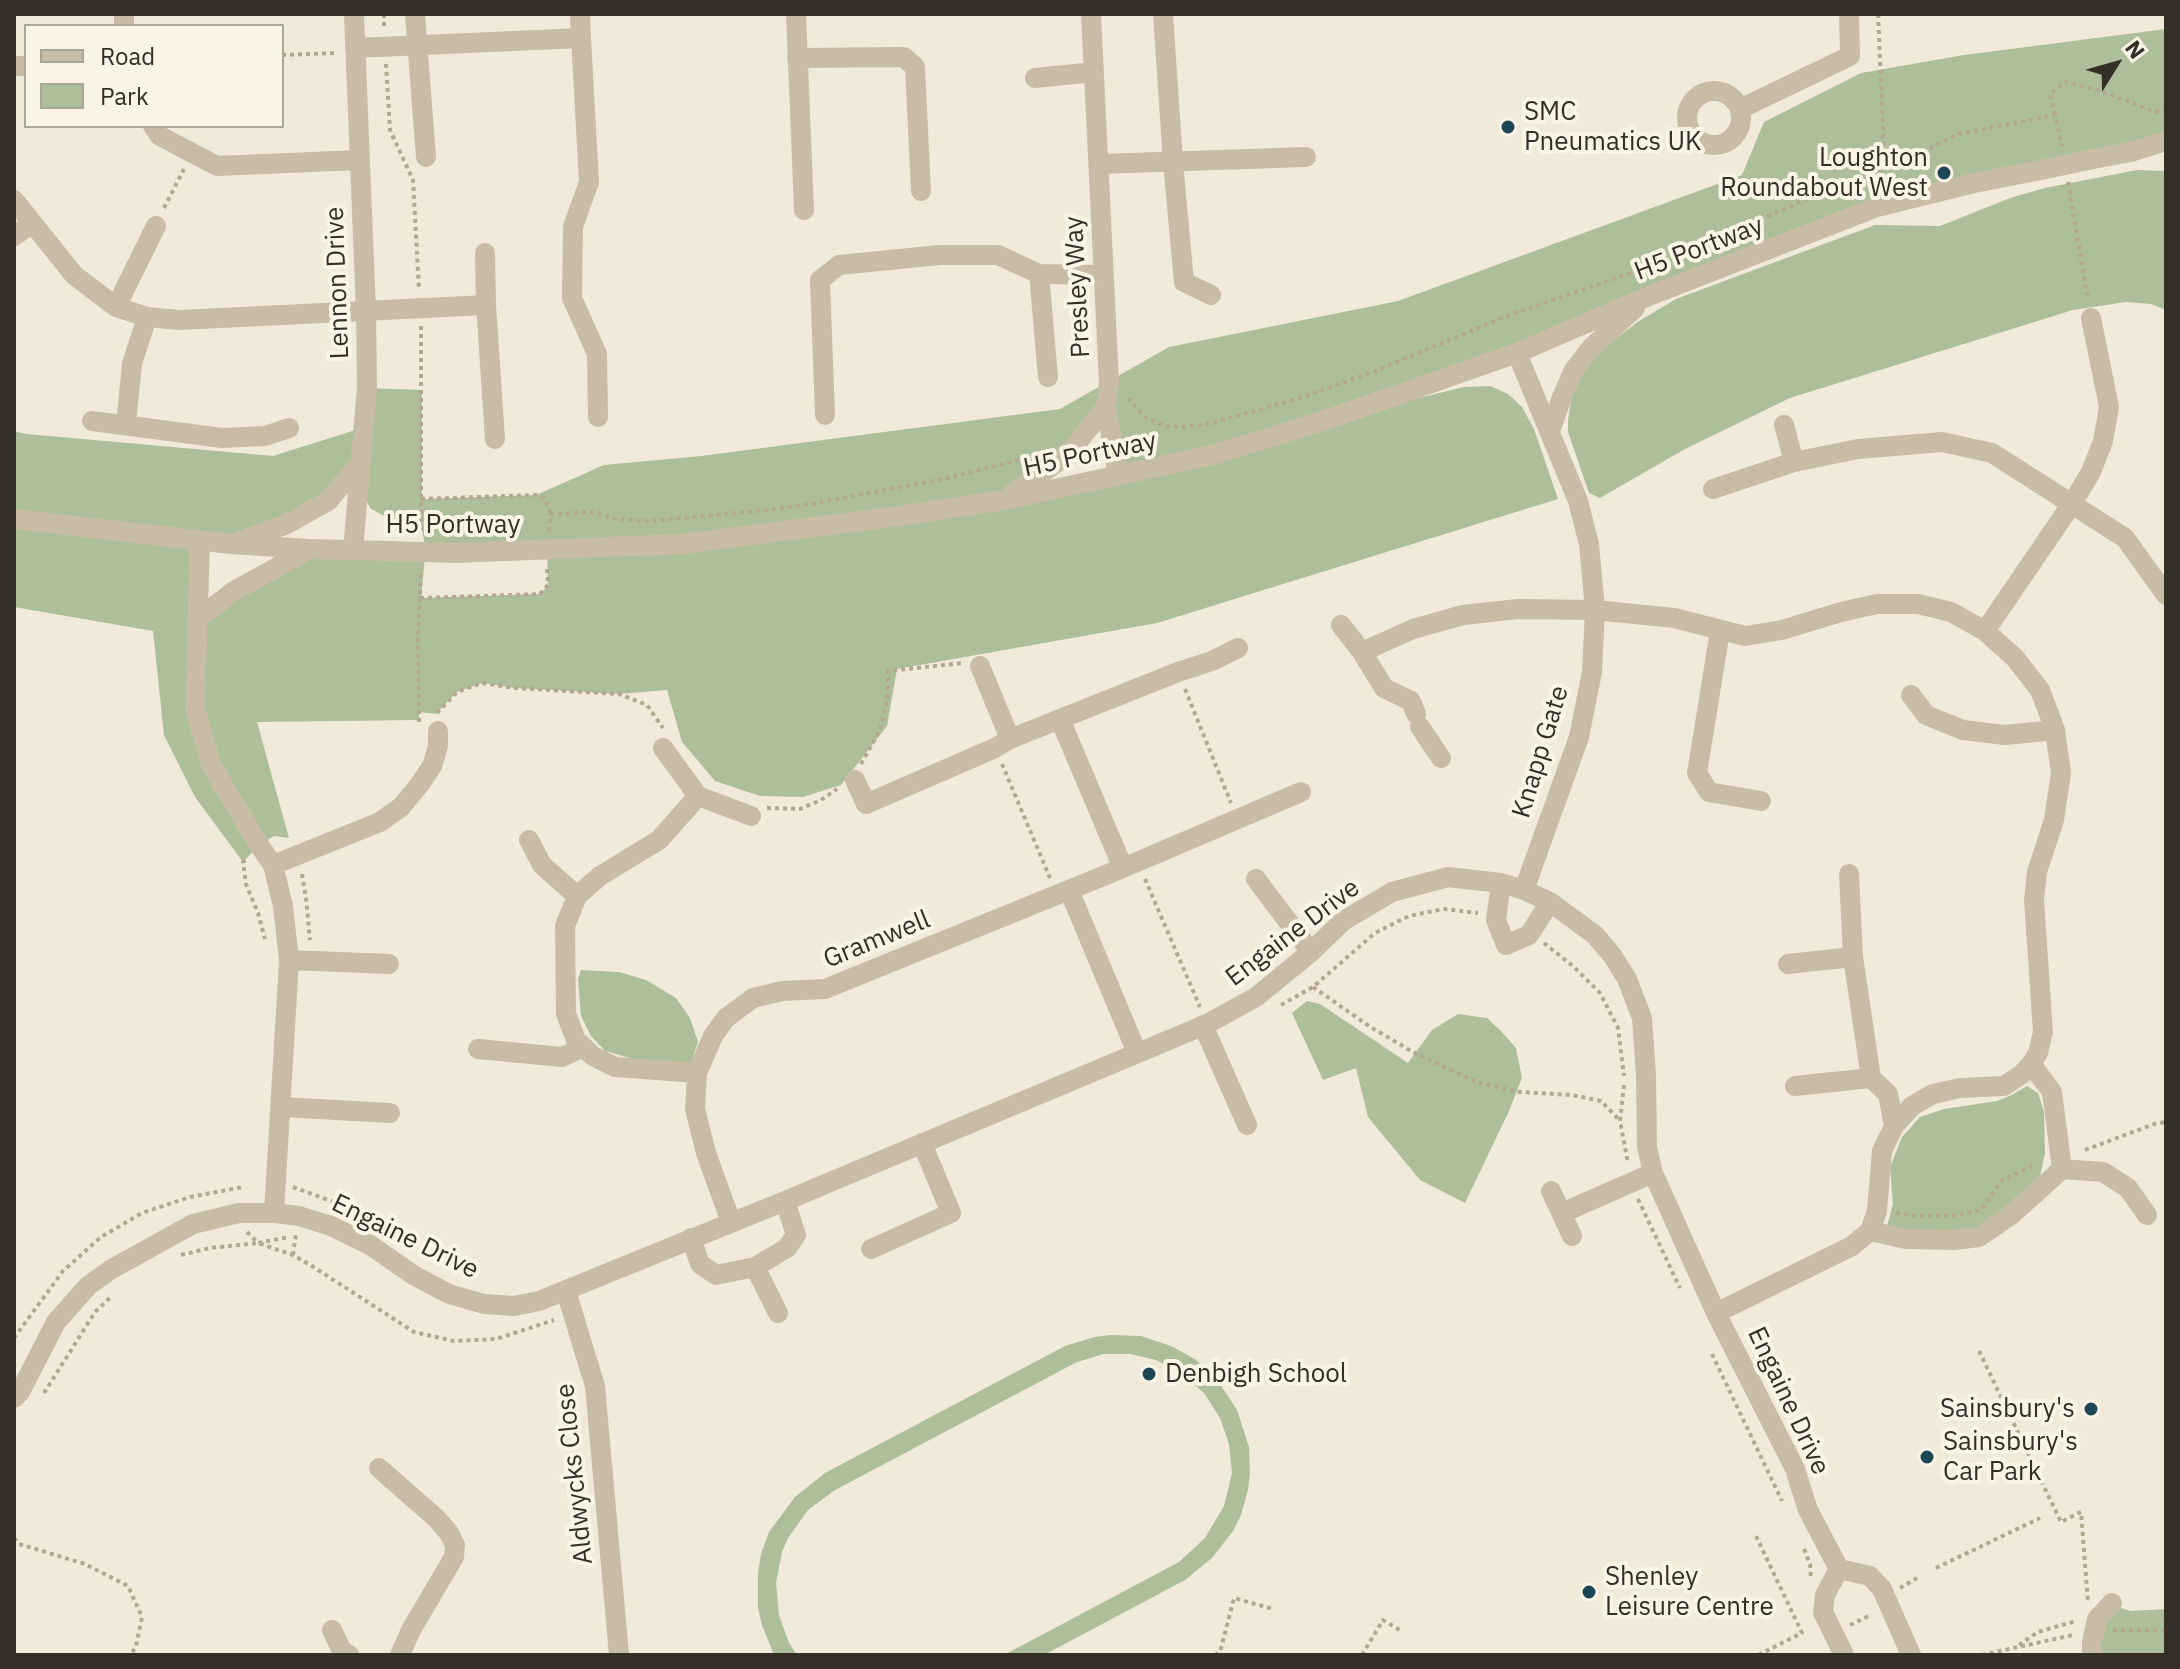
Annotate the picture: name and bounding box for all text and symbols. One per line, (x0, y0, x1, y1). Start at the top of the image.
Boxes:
legend (24, 24, 284, 128)
north arrow (2076, 24, 2156, 104)
text: N (2119, 34, 2152, 64)
text: Road (100, 40, 155, 72)
text: Park (100, 80, 149, 112)
place label: SMC Pneumatics UK (1524, 96, 1702, 158)
marker: SMC Pneumatics UK (1499, 118, 1517, 136)
place label: Loughton Roundabout West (1720, 142, 1928, 204)
marker: Loughton Roundabout West (1935, 164, 1953, 182)
street label: Lennon Drive (320, 206, 356, 360)
street label: H5 Portway (1630, 210, 1768, 288)
street label: Presley Way (1059, 215, 1097, 359)
street label: H5 Portway (1021, 426, 1159, 484)
street label: H5 Portway (385, 509, 521, 541)
street label: Knapp Gate (1506, 682, 1576, 822)
street label: Engaine Drive (1220, 873, 1366, 993)
street label: Gramwell (819, 905, 935, 975)
street label: Engaine Drive (326, 1188, 484, 1286)
street label: Engaine Drive (1740, 1322, 1836, 1480)
place label: Denbigh School (1165, 1358, 1347, 1390)
marker: Denbigh School (1140, 1365, 1158, 1383)
street label: Aldwycks Close (550, 1382, 600, 1566)
place label: Sainsbury's (1940, 1393, 2075, 1425)
marker: Sainsbury's (2082, 1400, 2100, 1418)
place label: Sainsbury's Car Park (1943, 1426, 2078, 1488)
marker: Sainsbury's Car Park (1918, 1448, 1936, 1466)
place label: Shenley Leisure Centre (1605, 1561, 1774, 1622)
marker: Shenley Leisure Centre (1580, 1583, 1598, 1601)

